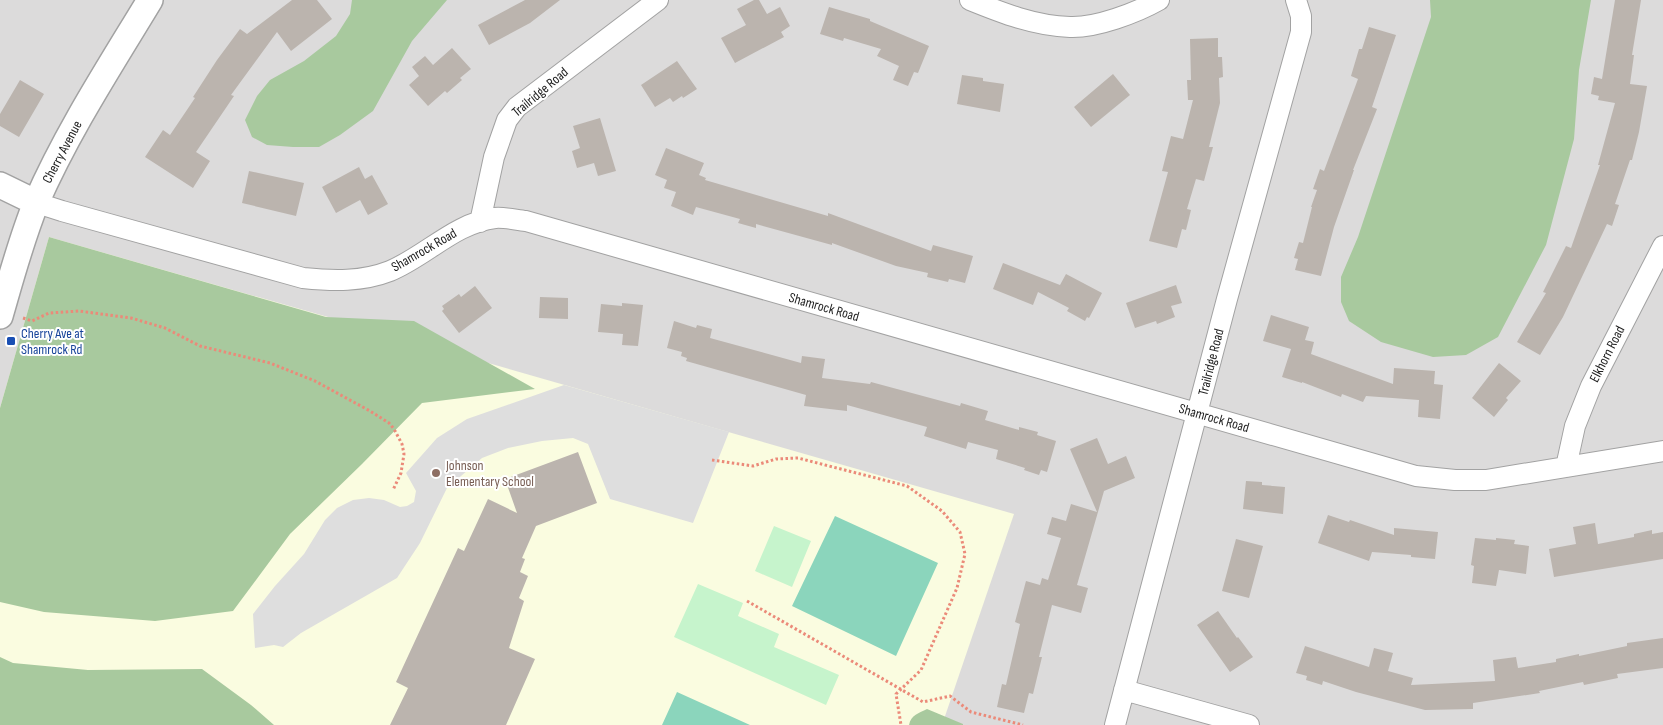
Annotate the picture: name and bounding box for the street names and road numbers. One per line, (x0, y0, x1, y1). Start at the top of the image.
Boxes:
street label: Trailridge Road (508, 63, 572, 120)
street label: Cherry Avenue (38, 118, 86, 186)
street label: Shamrock Road (388, 224, 460, 275)
street label: Shamrock Road (787, 289, 861, 325)
street label: Elkhorn Road (1586, 323, 1629, 385)
street label: Trailridge Road (1195, 327, 1228, 397)
street label: Shamrock Road (1177, 400, 1251, 436)

